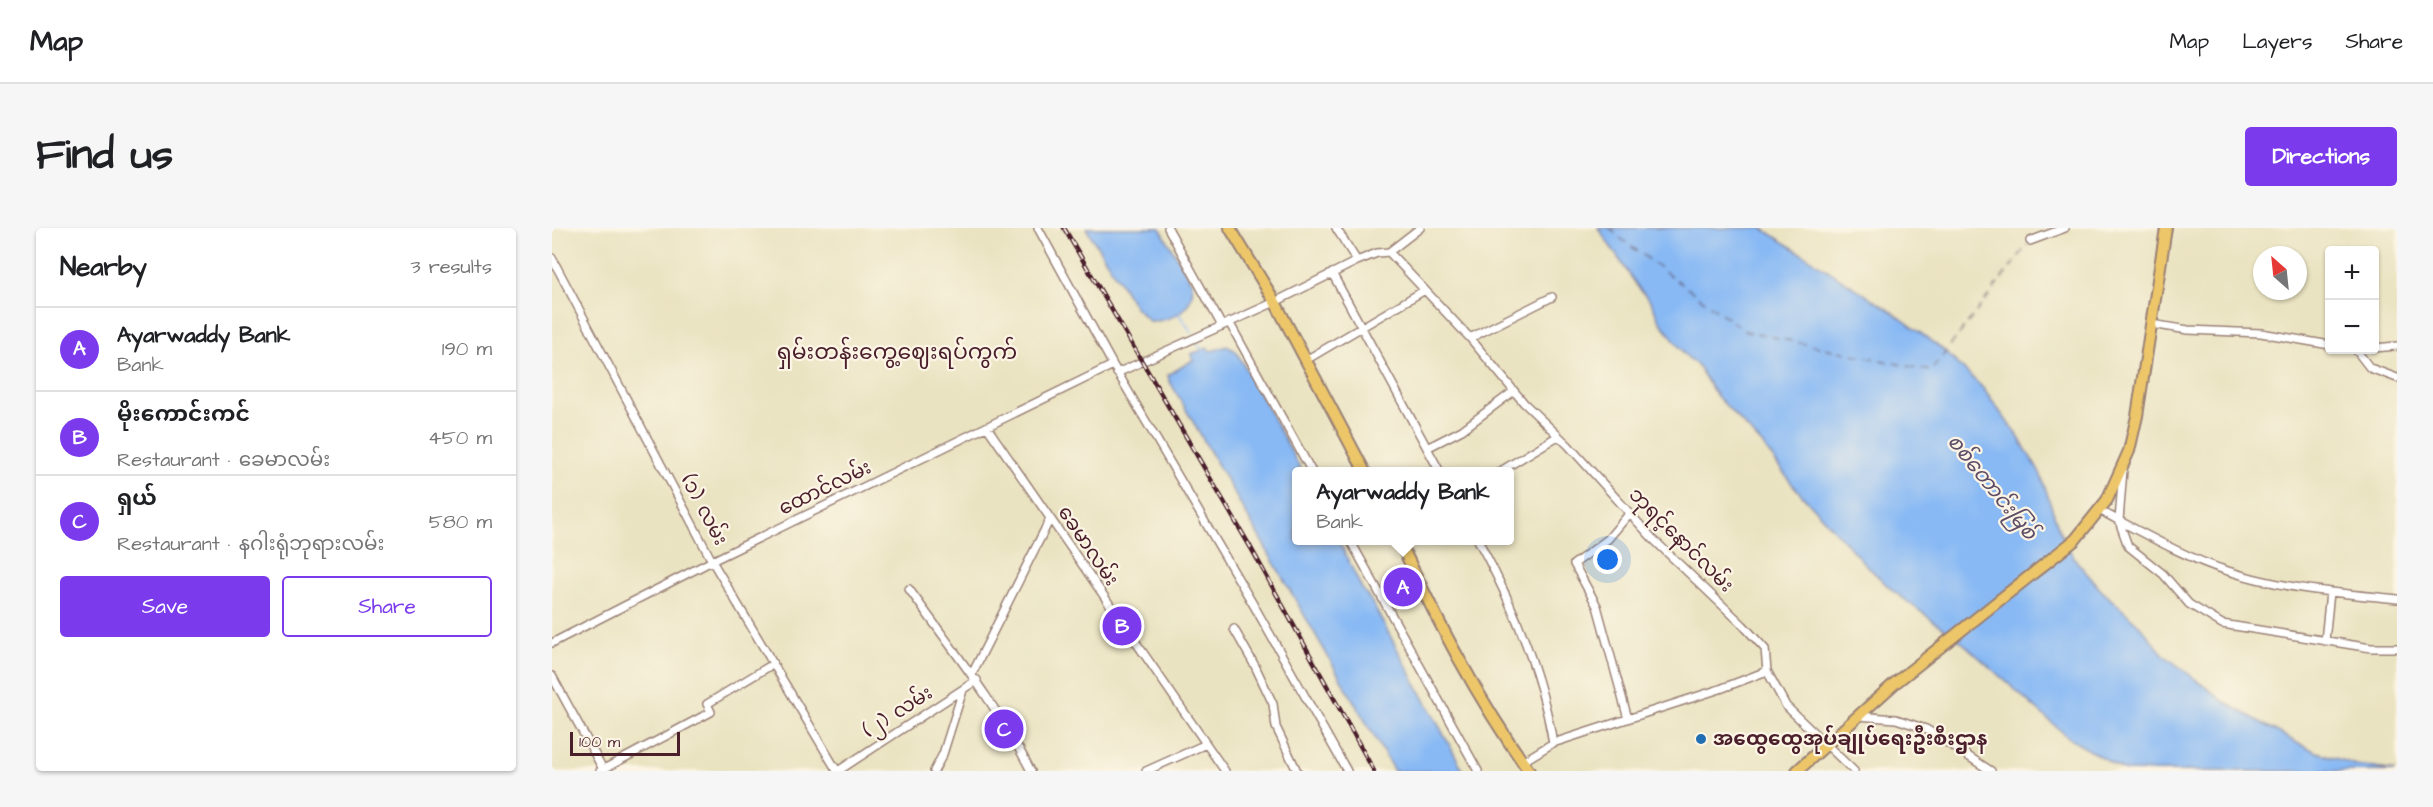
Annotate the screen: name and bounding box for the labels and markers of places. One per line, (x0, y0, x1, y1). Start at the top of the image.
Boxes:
pin: A (1384, 564, 1422, 610)
pin: B (1102, 604, 1142, 648)
pin: C (984, 706, 1024, 752)
place label: အထွေထွေအုပ်ချုပ်ရေးဦးစီးဌာန (1713, 725, 1988, 755)
marker: အထွေထွေအုပ်ချုပ်ရေးဦးစီးဌာန (1694, 732, 1708, 746)

